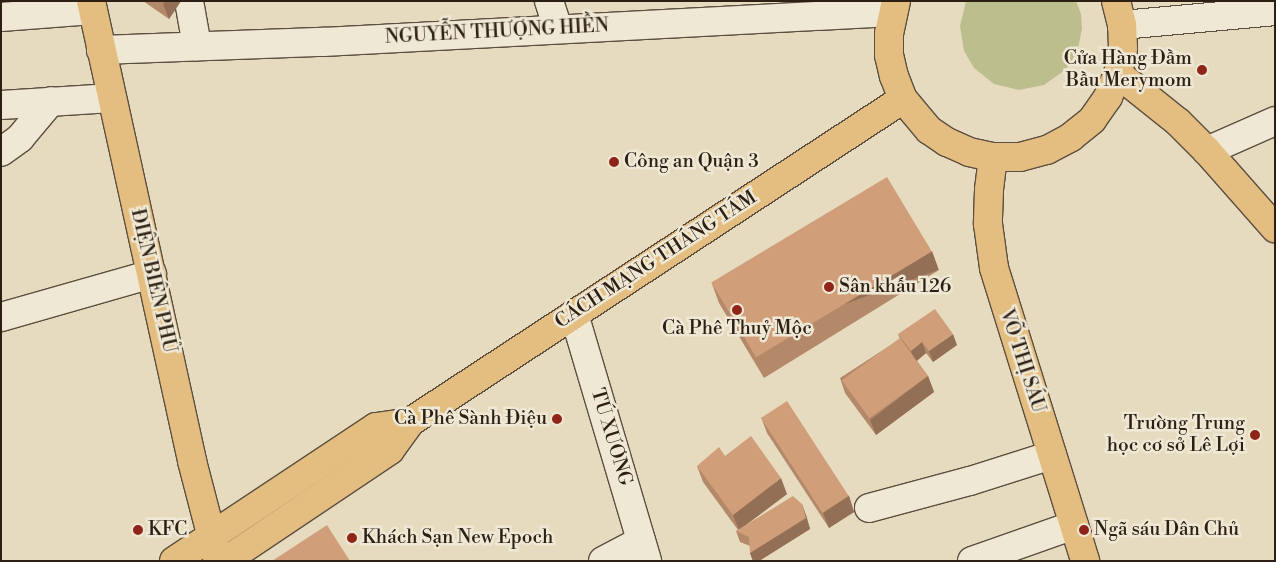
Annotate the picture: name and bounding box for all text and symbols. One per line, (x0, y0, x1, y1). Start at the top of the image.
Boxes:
street label: NGUYỄN THƯỢNG HIỀN (385, 15, 609, 49)
place label: Cửa Hàng Đầm Bầu Merymom (1064, 48, 1192, 92)
marker: Cửa Hàng Đầm Bầu Merymom (1196, 64, 1208, 76)
place label: Công an Quận 3 (624, 151, 759, 173)
marker: Công an Quận 3 (608, 156, 620, 168)
street label: CÁCH MẠNG THÁNG TÁM (551, 186, 761, 334)
street label: ĐIỆN BIÊN PHỦ (125, 207, 181, 355)
place label: Sân khấu 126 (839, 276, 951, 298)
marker: Sân khấu 126 (823, 281, 835, 293)
marker: Cà Phê Thuỷ Mộc (731, 304, 743, 316)
street label: VÕ THỊ SÁU (995, 306, 1049, 416)
place label: Cà Phê Thuỷ Mộc (662, 318, 812, 340)
street label: TÚ XƯƠNG (585, 386, 637, 488)
place label: Cà Phê Sành Điệu (394, 408, 547, 430)
marker: Cà Phê Sành Điệu (551, 413, 563, 425)
place label: Trường Trung học cơ sở Lê Lợi (1107, 413, 1245, 457)
marker: Trường Trung học cơ sở Lê Lợi (1249, 429, 1261, 441)
place label: KFC (148, 519, 187, 541)
place label: Ngã sáu Dân Chủ (1094, 519, 1239, 541)
marker: KFC (132, 524, 144, 536)
marker: Ngã sáu Dân Chủ (1078, 524, 1090, 536)
place label: Khách Sạn New Epoch (362, 527, 553, 549)
marker: Khách Sạn New Epoch (346, 532, 358, 544)

